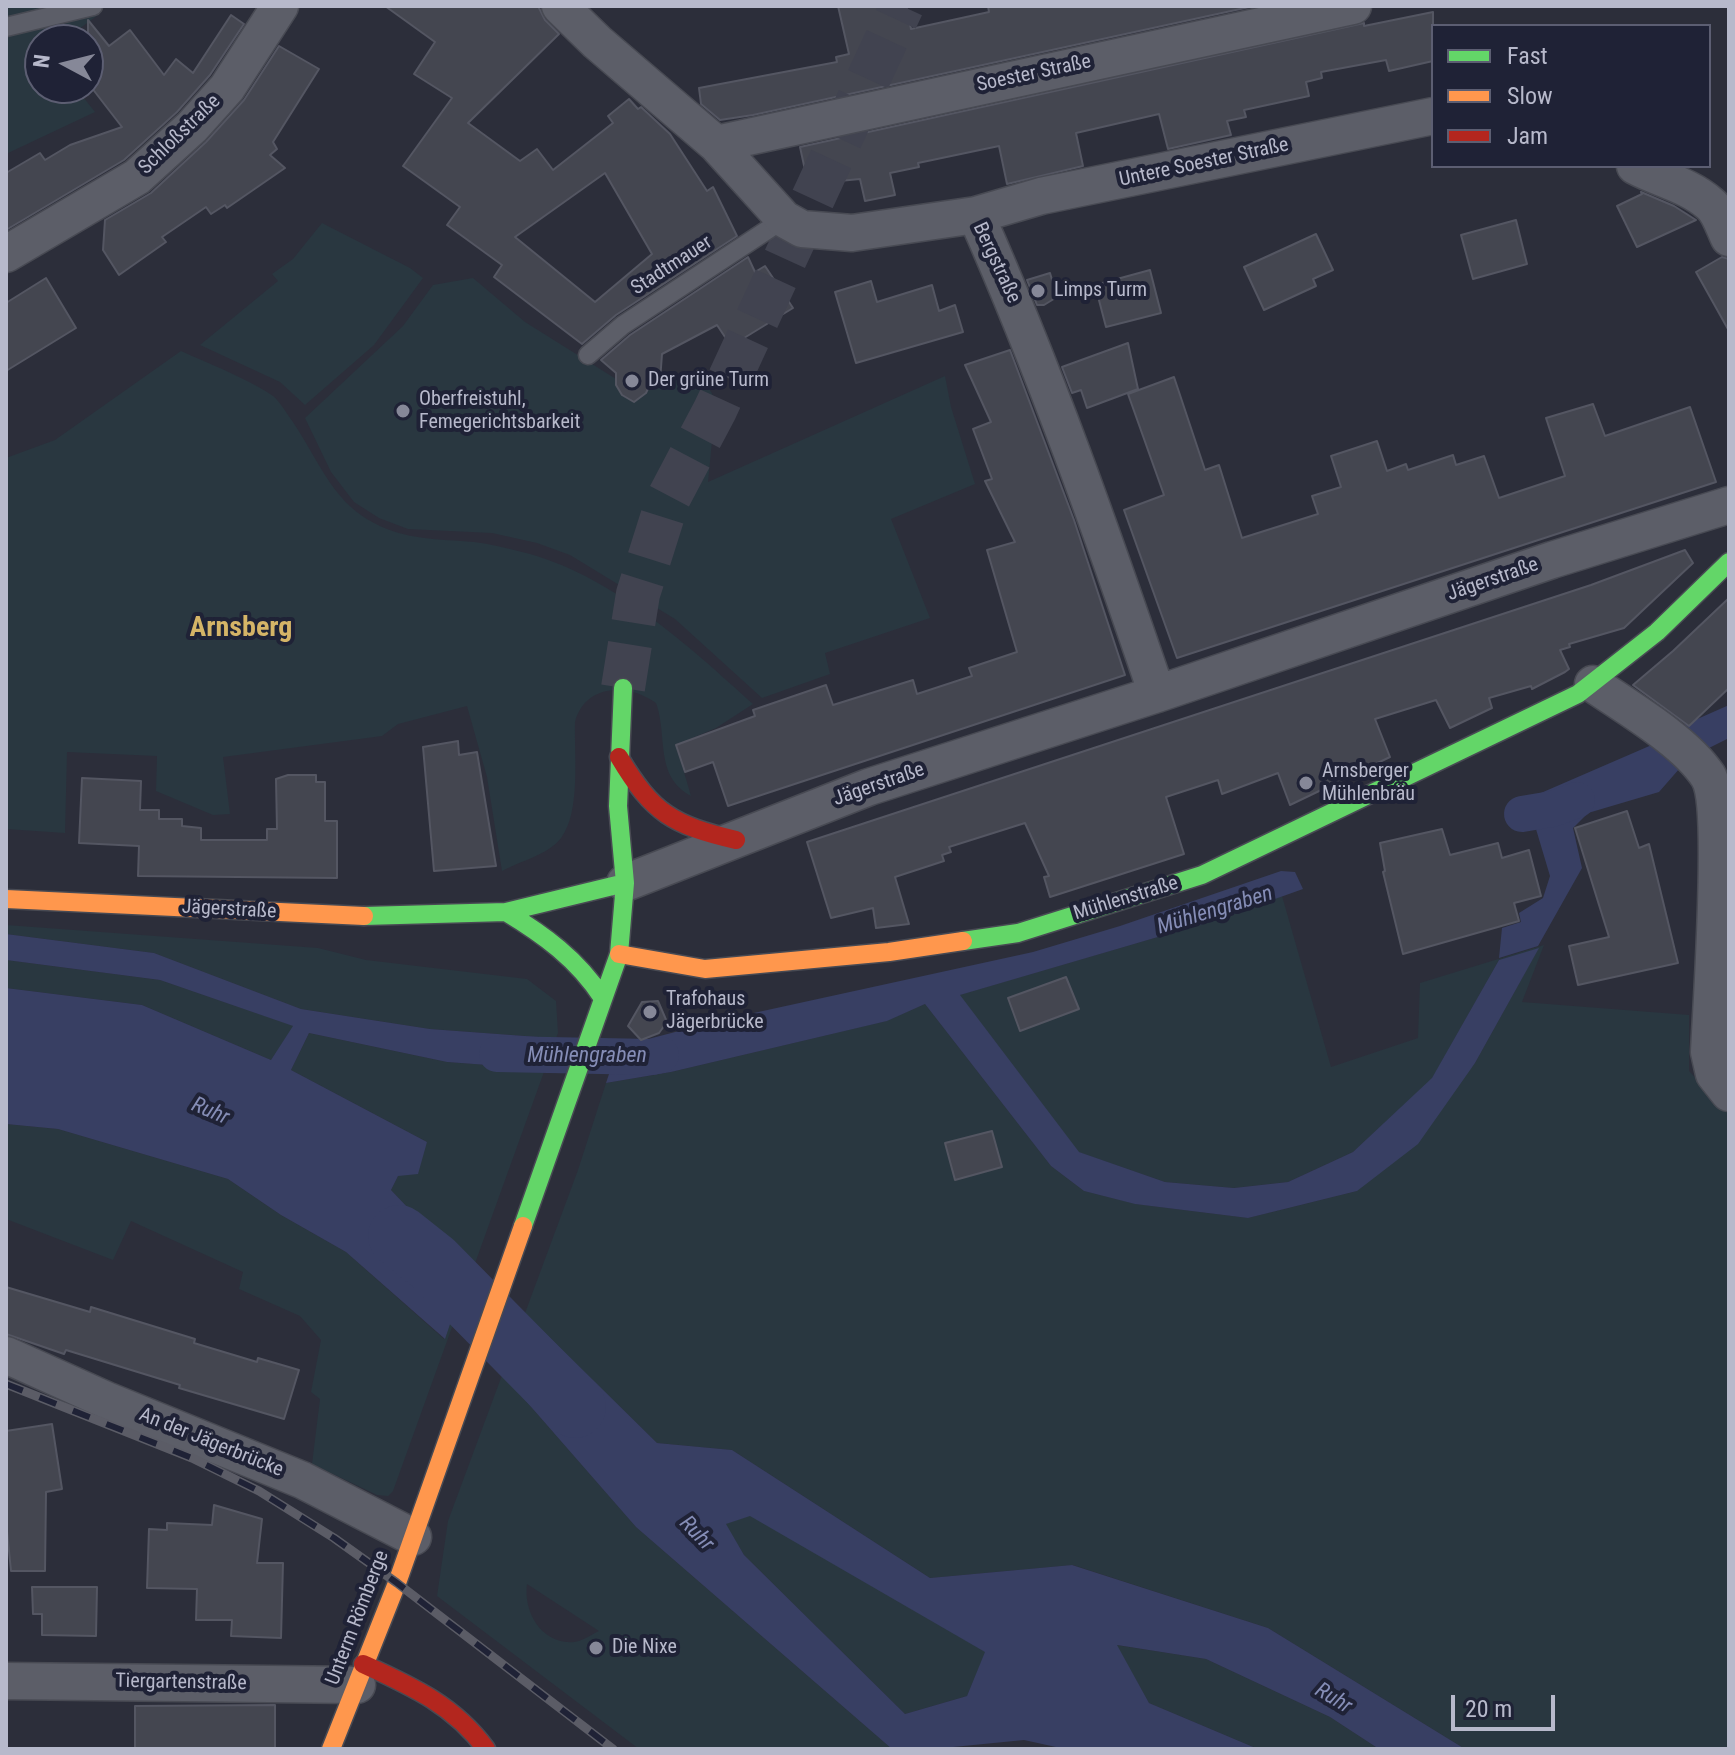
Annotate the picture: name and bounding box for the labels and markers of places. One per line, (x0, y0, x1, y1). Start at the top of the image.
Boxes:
place label: Limps Turm (1054, 279, 1147, 303)
marker: Limps Turm (1029, 282, 1047, 300)
place label: Der grüne Turm (648, 369, 769, 393)
marker: Der grüne Turm (623, 372, 641, 390)
place label: Oberfreistuhl, Femegerichtsbarkeit (419, 388, 580, 435)
marker: Oberfreistuhl, Femegerichtsbarkeit (394, 402, 412, 420)
place label: Arnsberger Mühlenbräu (1322, 760, 1415, 807)
marker: Arnsberger Mühlenbräu (1297, 774, 1315, 792)
place label: Trafohaus Jägerbrücke (666, 988, 764, 1035)
marker: Trafohaus Jägerbrücke (641, 1003, 659, 1021)
place label: Die Nixe (612, 1636, 677, 1660)
marker: Die Nixe (587, 1639, 605, 1657)

